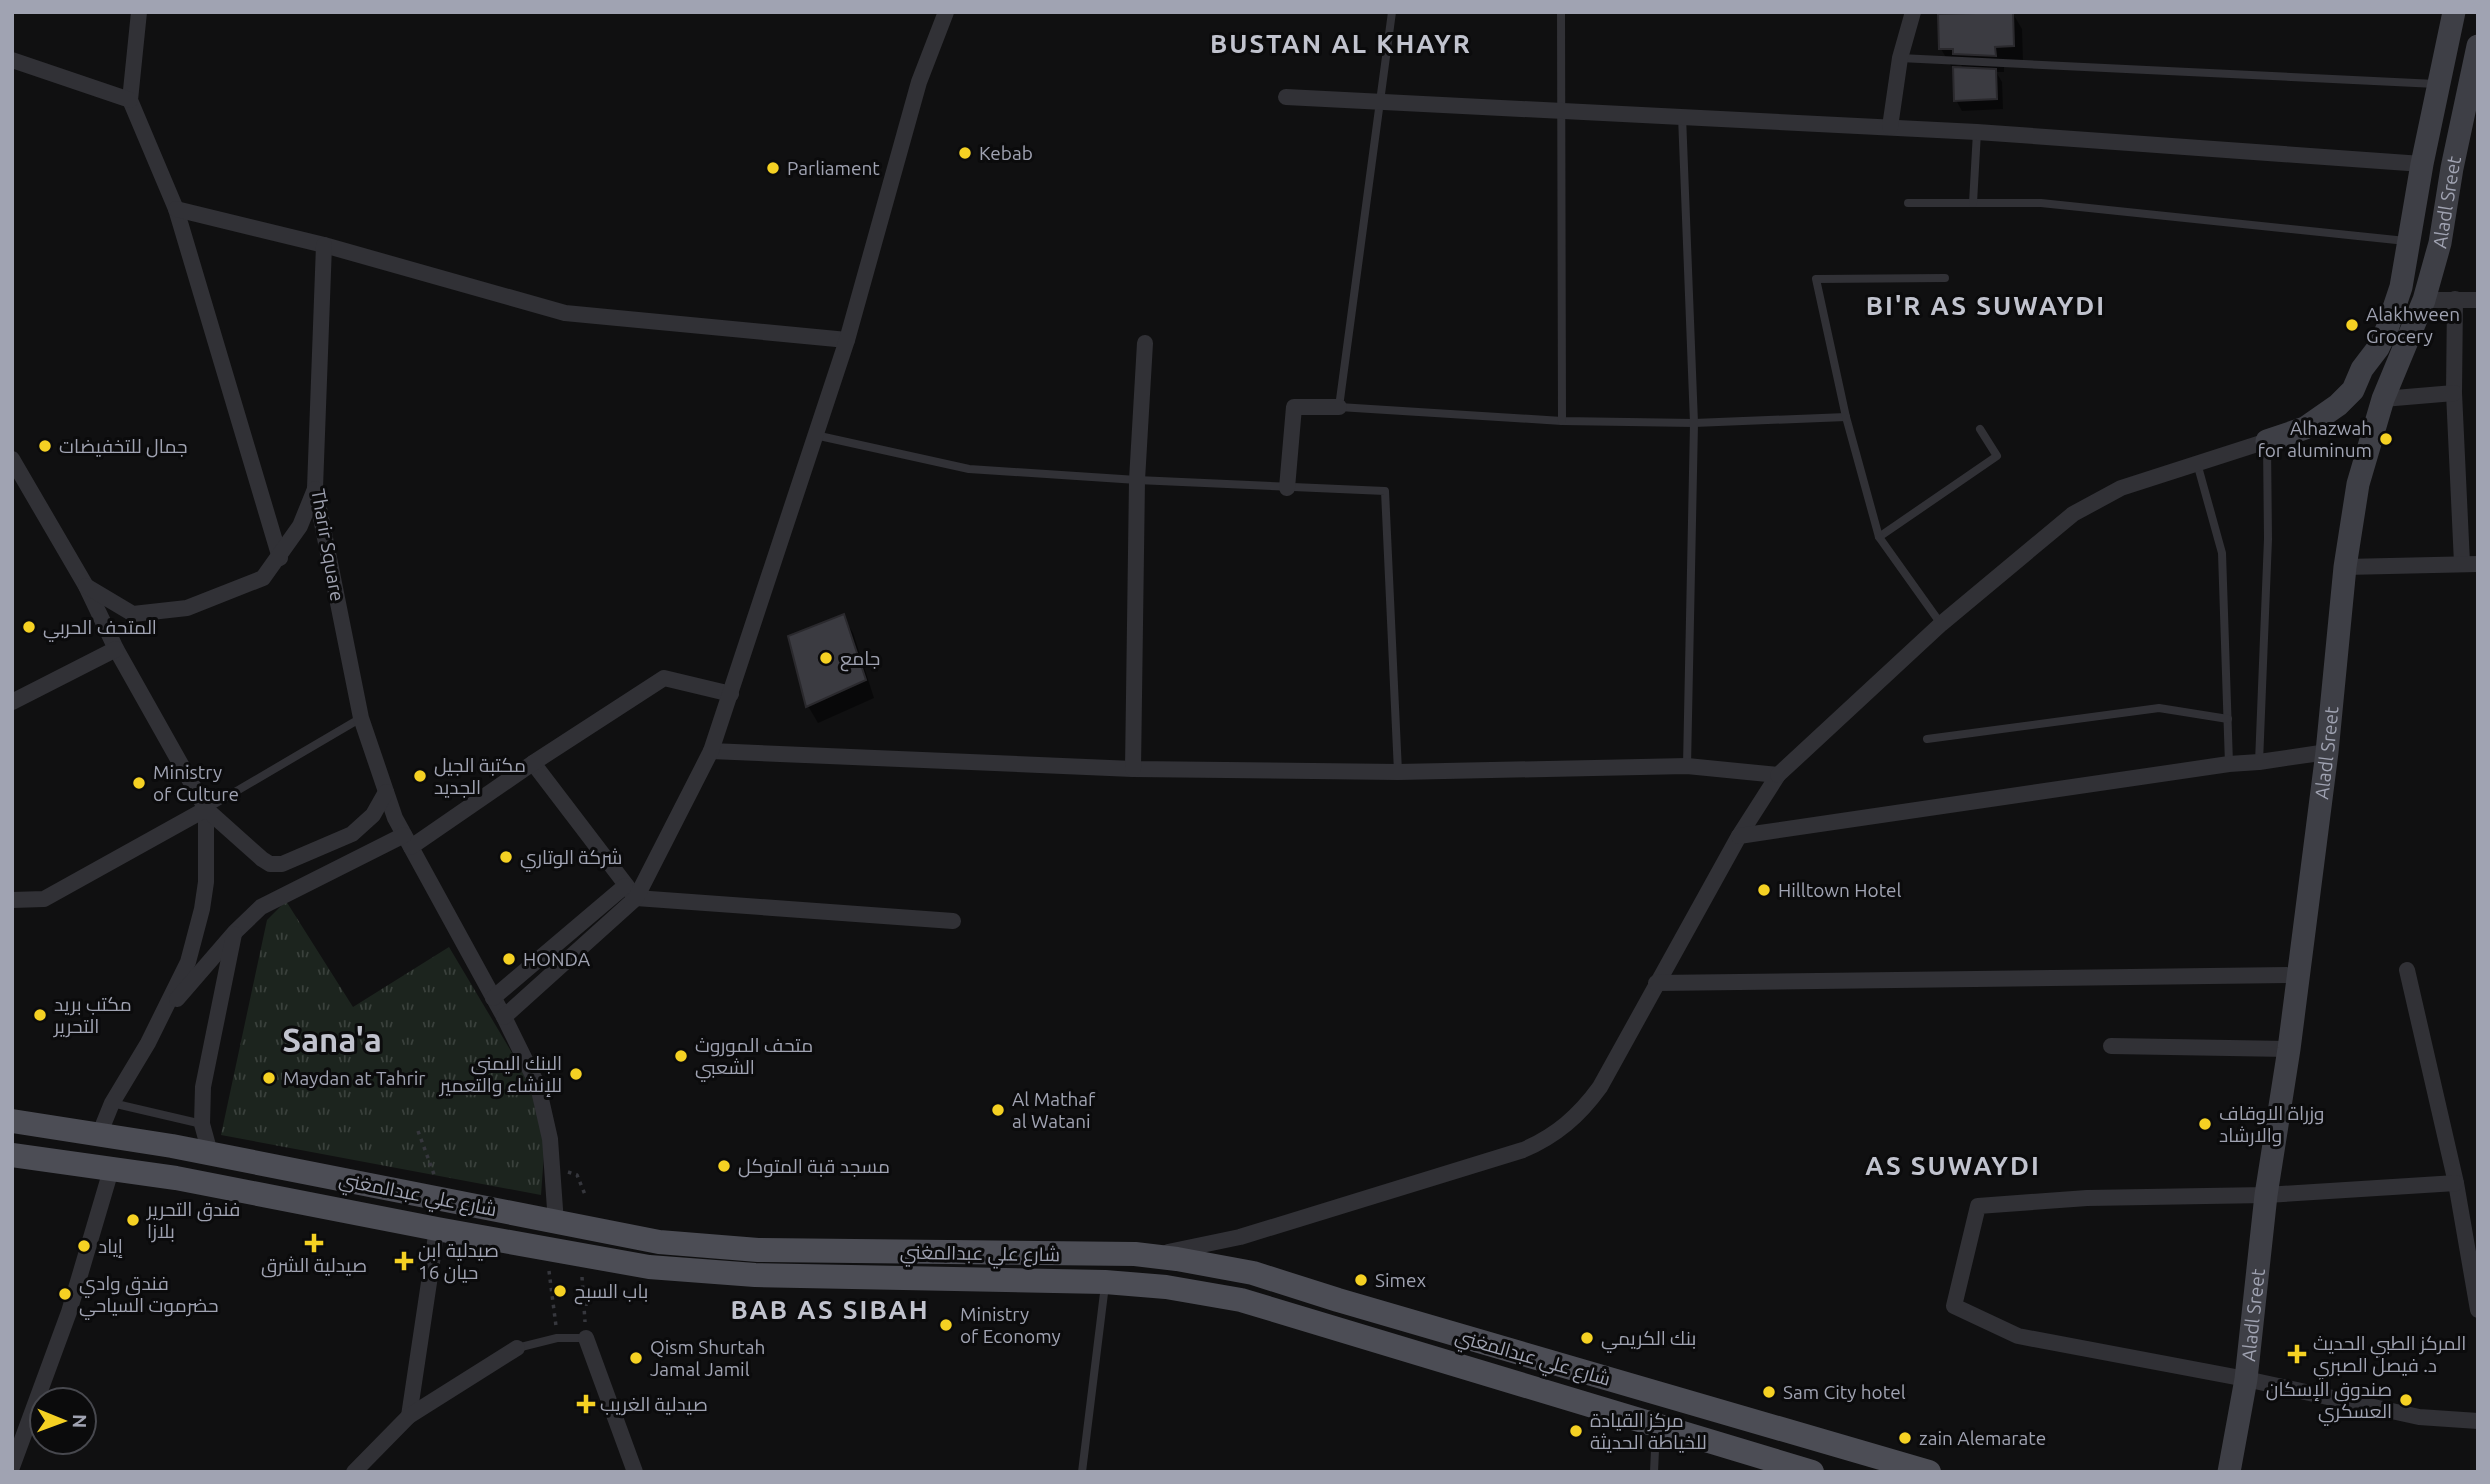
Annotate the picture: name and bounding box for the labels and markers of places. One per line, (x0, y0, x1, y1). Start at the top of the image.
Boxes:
place label: Kebab (979, 142, 1033, 164)
marker: Kebab (957, 145, 973, 161)
place label: Parliament (787, 157, 880, 179)
marker: Parliament (765, 160, 781, 176)
place label: Alakhween Grocery (2366, 303, 2460, 347)
marker: Alakhween Grocery (2344, 317, 2360, 333)
place label: Alhazwah for aluminum (2257, 417, 2372, 461)
marker: Alhazwah for aluminum (2378, 431, 2394, 447)
place label: جمال للتخفيضات (59, 435, 188, 458)
marker: جمال للتخفيضات (37, 438, 53, 454)
place label: المتحف الحربي (43, 616, 157, 642)
marker: المتحف الحربي (21, 619, 37, 635)
place label: جامع (840, 647, 880, 672)
marker: جامع (818, 650, 834, 666)
place label: مكتبة الجيل الجديد (434, 754, 526, 798)
place label: Ministry of Culture (153, 761, 239, 805)
marker: مكتبة الجيل الجديد (412, 768, 428, 784)
marker: Ministry of Culture (131, 775, 147, 791)
place label: شركة الوتاري (520, 846, 622, 872)
marker: شركة الوتاري (498, 849, 514, 865)
place label: Hilltown Hotel (1778, 879, 1902, 901)
marker: Hilltown Hotel (1756, 882, 1772, 898)
place label: HONDA (523, 948, 591, 970)
marker: HONDA (501, 951, 517, 967)
place label: مكتب بريد التحرير (53, 993, 132, 1038)
marker: مكتب بريد التحرير (32, 1007, 48, 1023)
place label: متحف الموروث الشعبي (695, 1034, 813, 1082)
marker: متحف الموروث الشعبي (673, 1048, 689, 1064)
place label: البنك اليمني للإنشاء والتعمير (439, 1052, 562, 1097)
marker: البنك اليمني للإنشاء والتعمير (568, 1066, 584, 1082)
place label: Maydan at Tahrir (283, 1067, 426, 1089)
marker: Maydan at Tahrir (261, 1070, 277, 1086)
place label: Al Mathaf al Watani (1012, 1088, 1096, 1132)
marker: Al Mathaf al Watani (990, 1102, 1006, 1118)
place label: وزراة الاوقاف والارشاد (2219, 1102, 2324, 1147)
marker: وزراة الاوقاف والارشاد (2197, 1116, 2213, 1132)
place label: مسجد قبة المتوكل (738, 1155, 890, 1178)
marker: مسجد قبة المتوكل (716, 1158, 732, 1174)
place label: فندق التحرير بلازا (146, 1198, 240, 1243)
marker: فندق التحرير بلازا (125, 1212, 141, 1228)
place label: إياد (98, 1235, 123, 1258)
marker: صيدلية الشرق (306, 1235, 322, 1251)
marker: إياد (76, 1238, 92, 1254)
place label: صيدلية ابن حيان 16 (418, 1239, 499, 1284)
marker: صيدلية ابن حيان 16 (396, 1253, 412, 1269)
place label: صيدلية الشرق (261, 1254, 367, 1278)
place label: Simex (1375, 1269, 1426, 1291)
place label: فندق وادي حضرموت السياحي (79, 1272, 219, 1320)
marker: Simex (1353, 1272, 1369, 1288)
place label: باب السبح (574, 1280, 648, 1305)
marker: باب السبح (552, 1283, 568, 1299)
marker: فندق وادي حضرموت السياحي (57, 1286, 73, 1302)
place label: Ministry of Economy (960, 1303, 1061, 1347)
marker: Ministry of Economy (938, 1317, 954, 1333)
place label: بنك الكريمي (1601, 1327, 1696, 1353)
marker: بنك الكريمي (1579, 1330, 1595, 1346)
place label: المركز الطبي الحديث د. فيصل الصبري (2313, 1332, 2466, 1380)
place label: Qism Shurtah Jamal Jamil (650, 1336, 765, 1380)
marker: المركز الطبي الحديث د. فيصل الصبري (2287, 1344, 2307, 1364)
marker: Qism Shurtah Jamal Jamil (628, 1350, 644, 1366)
place label: صندوق الإسكان العسكري (2266, 1378, 2392, 1426)
place label: Sam City hotel (1783, 1381, 1906, 1403)
marker: Sam City hotel (1761, 1384, 1777, 1400)
marker: صندوق الإسكان العسكري (2398, 1392, 2414, 1408)
place label: صيدلية الغريب (600, 1393, 708, 1416)
marker: صيدلية الغريب (578, 1396, 594, 1412)
place label: مركز القيادة للخياطة الحديثة (1590, 1409, 1707, 1453)
marker: مركز القيادة للخياطة الحديثة (1568, 1423, 1584, 1439)
place label: zain Alemarate (1919, 1427, 2046, 1449)
marker: zain Alemarate (1897, 1430, 1913, 1446)

